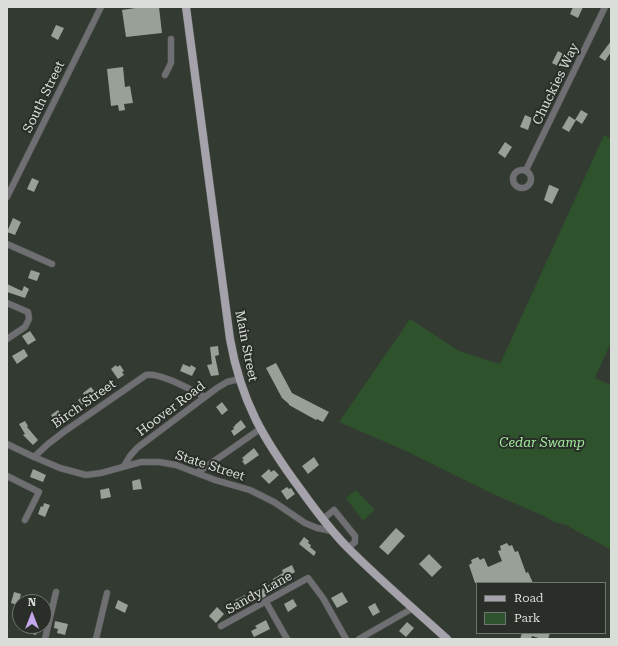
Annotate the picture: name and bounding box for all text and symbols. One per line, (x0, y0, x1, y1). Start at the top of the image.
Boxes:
street label: Chuckies Way (529, 41, 583, 127)
street label: South Street (20, 58, 68, 136)
street label: Main Street (231, 309, 261, 383)
street label: Birch Street (49, 376, 119, 432)
street label: Hoover Road (134, 378, 208, 440)
park label: Cedar Swamp (499, 435, 585, 451)
street label: State Street (173, 447, 247, 485)
street label: Sandy Lane (223, 568, 295, 618)
legend (476, 582, 606, 634)
text: Road (514, 591, 543, 605)
north arrow (12, 594, 52, 634)
text: N (28, 596, 36, 609)
text: Park (514, 611, 540, 625)

